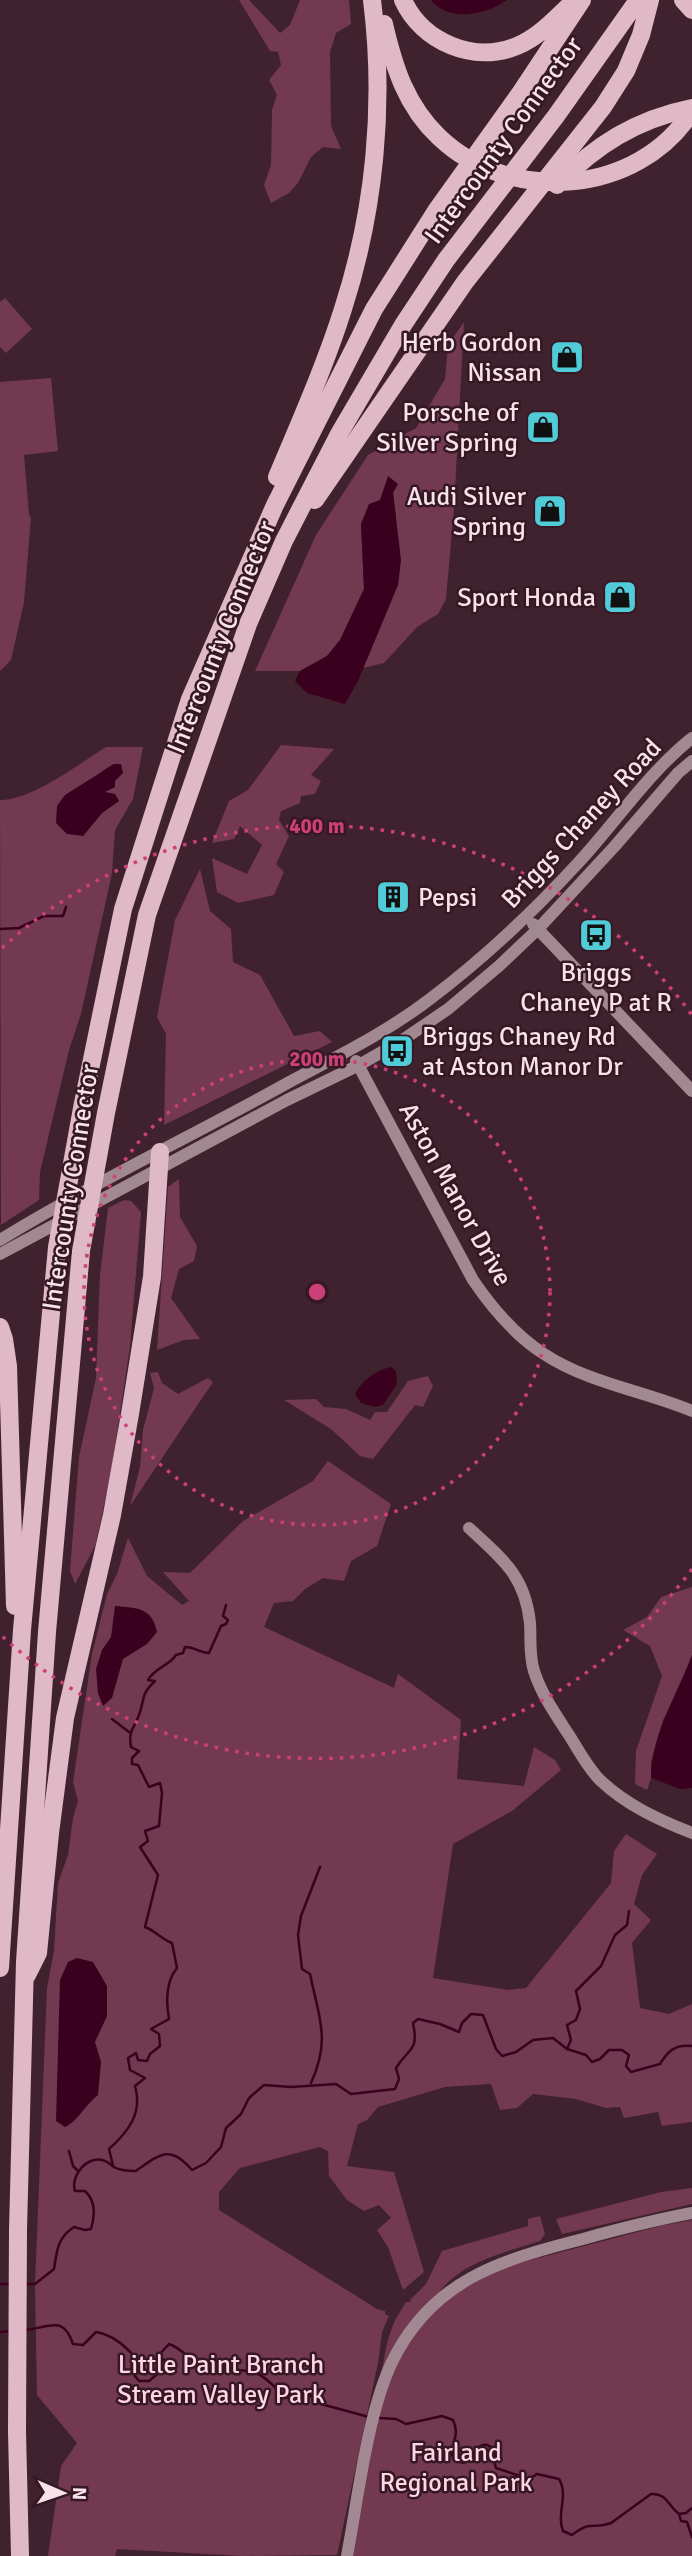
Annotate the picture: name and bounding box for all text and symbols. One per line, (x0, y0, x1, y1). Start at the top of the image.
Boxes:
street label: Intercounty Connector (418, 30, 590, 251)
place label: Herb Gordon Nissan (401, 327, 542, 389)
shop icon: Herb Gordon Nissan (548, 338, 586, 376)
place label: Porsche of Silver Spring (376, 397, 519, 459)
shop icon: Porsche of Silver Spring (524, 408, 562, 446)
place label: Audi Silver Spring (407, 481, 526, 543)
shop icon: Audi Silver Spring (531, 492, 569, 530)
street label: Intercounty Connector (161, 516, 283, 759)
shop icon: Sport Honda (601, 578, 639, 616)
place label: Sport Honda (457, 582, 596, 614)
street label: Briggs Chaney Road (495, 732, 669, 915)
text: 400 m (289, 813, 345, 839)
building icon: Pepsi (374, 878, 412, 916)
place label: Pepsi (418, 882, 477, 914)
bus stop icon: Briggs Chaney P at R (577, 916, 615, 954)
place label: Briggs Chaney P at R (520, 957, 672, 1019)
place label: Briggs Chaney Rd at Aston Manor Dr (422, 1021, 623, 1083)
bus stop icon: Briggs Chaney Rd at Aston Manor Dr (378, 1032, 416, 1070)
text: 200 m (289, 1046, 345, 1072)
street label: Intercounty Connector (36, 1062, 106, 1312)
street label: Aston Manor Drive (391, 1097, 519, 1292)
centre of rings (305, 1280, 329, 1304)
park label: Little Paint Branch Stream Valley Park (117, 2349, 325, 2411)
park label: Fairland Regional Park (379, 2437, 533, 2499)
north arrow (28, 2458, 98, 2528)
text: N (67, 2487, 91, 2501)

